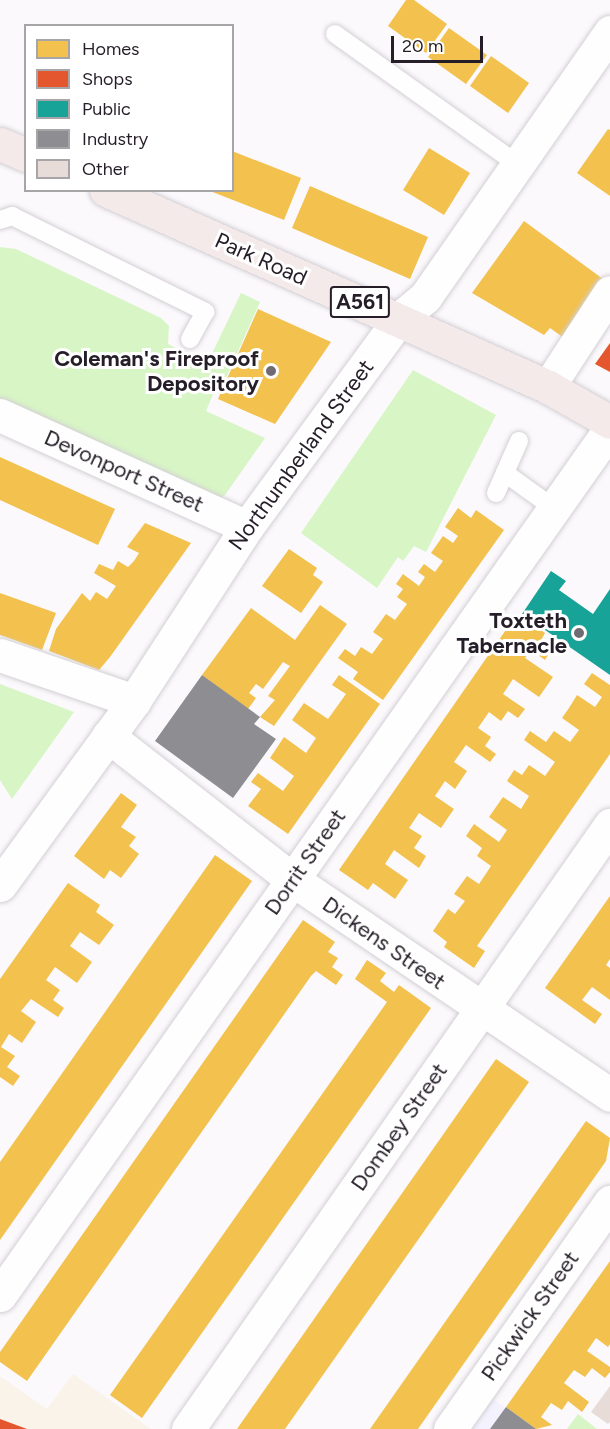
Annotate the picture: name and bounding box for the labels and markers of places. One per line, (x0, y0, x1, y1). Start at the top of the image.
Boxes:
place label: Coleman's Fireproof Depository (54, 345, 259, 396)
marker: Coleman's Fireproof Depository (264, 364, 278, 378)
place label: Toxteth Tabernacle (456, 607, 567, 658)
marker: Toxteth Tabernacle (572, 626, 586, 640)

